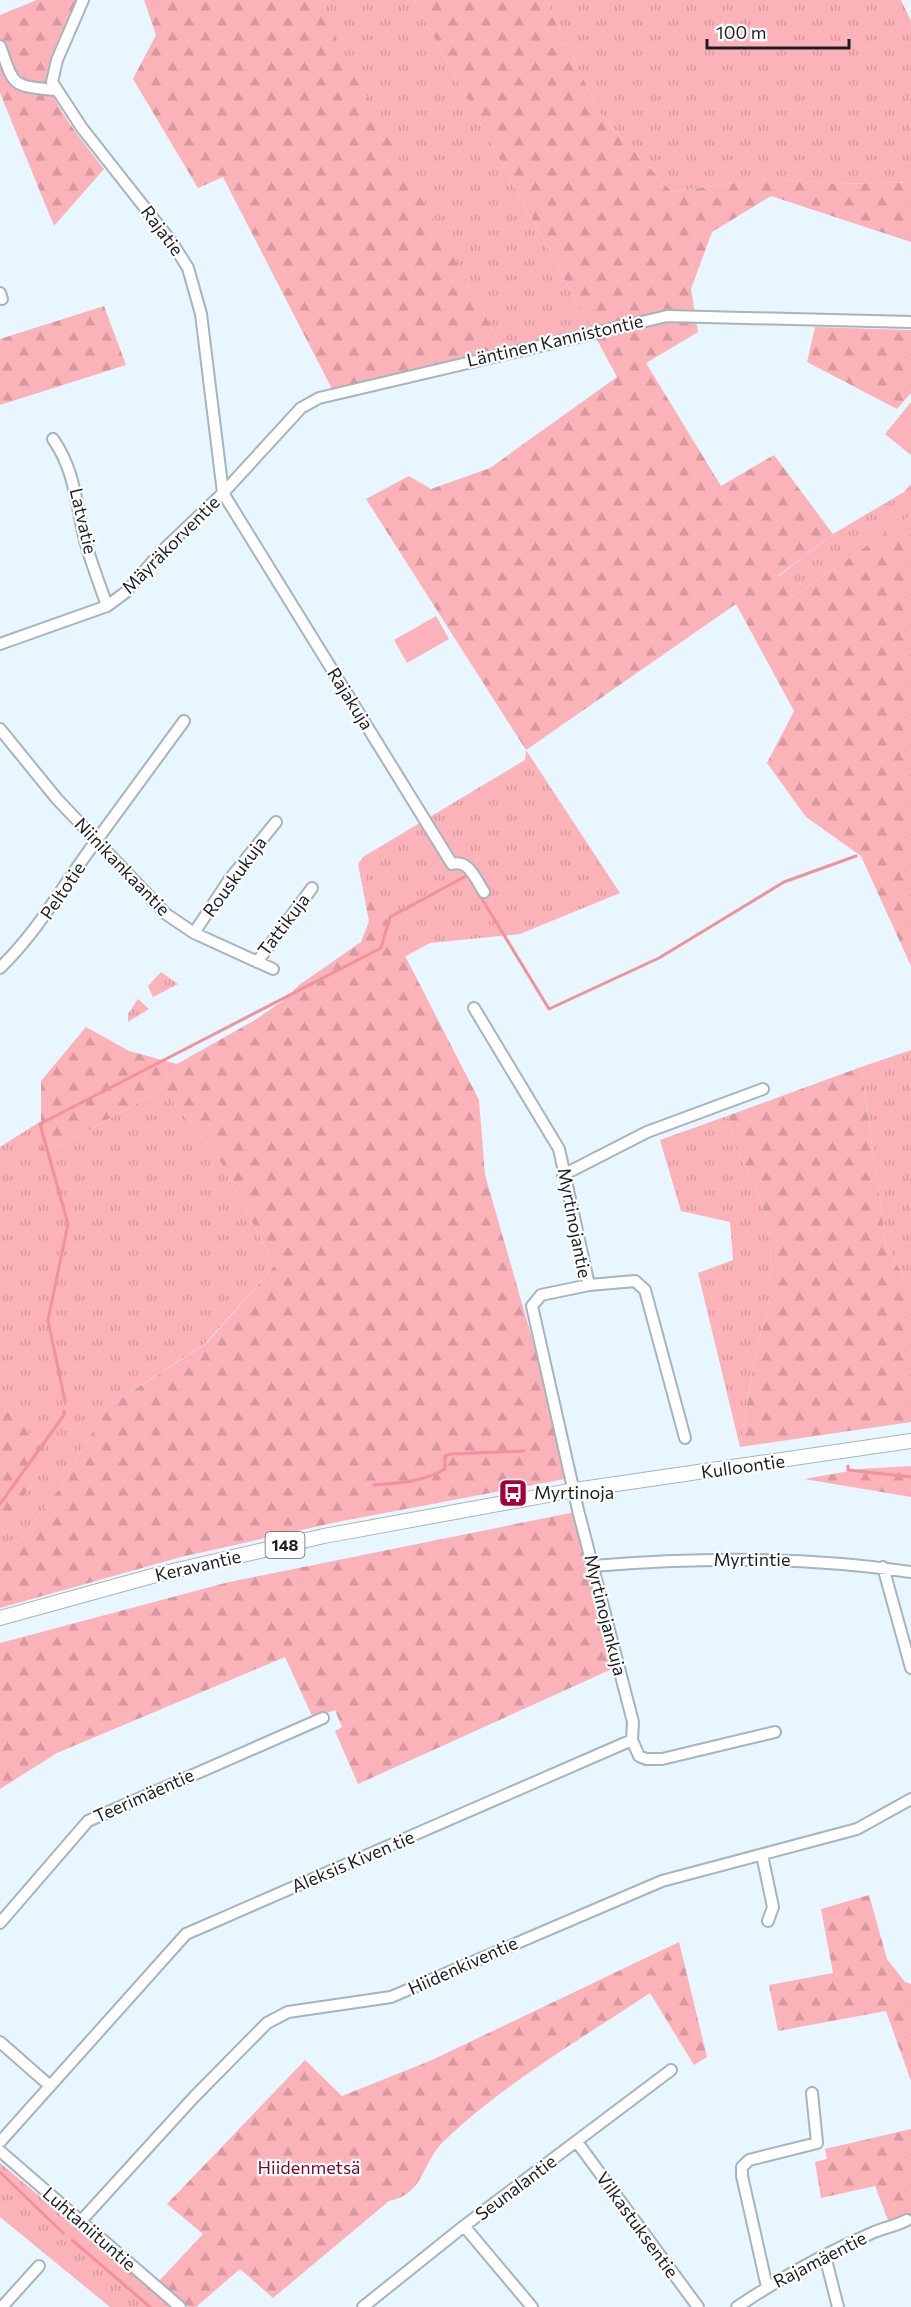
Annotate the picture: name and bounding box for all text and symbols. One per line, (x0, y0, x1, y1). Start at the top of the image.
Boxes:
scale bar (707, 12, 850, 50)
text: 100 m (716, 21, 766, 43)
street label: Rajatie (137, 201, 189, 260)
street label: Läntinen Kannistontie (464, 309, 645, 371)
street label: Latvatie (66, 486, 102, 556)
street label: Mäyräkorventie (117, 491, 224, 598)
street label: Rajakuja (323, 663, 379, 734)
street label: Niinikankaantie (70, 813, 175, 920)
street label: Rouskukuja (198, 832, 271, 921)
street label: Peltotie (35, 858, 89, 923)
street label: Tattikuja (253, 889, 314, 960)
street label: Myrtinojantie (553, 1166, 596, 1280)
street label: Kulloontie (700, 1449, 786, 1483)
bus stop icon: Myrtinoja (497, 1477, 529, 1509)
place label: Myrtinoja (534, 1481, 614, 1503)
road number: 148 (266, 1532, 304, 1558)
street label: Keravantie (153, 1544, 243, 1586)
street label: Myrtintie (714, 1548, 790, 1570)
street label: Myrtinojankuja (580, 1552, 632, 1678)
street label: Teerimäentie (90, 1763, 197, 1827)
street label: Aleksis Kiven tie (288, 1825, 417, 1897)
street label: Hiidenkiventie (404, 1931, 521, 1999)
street label: Seunalantie (471, 2150, 560, 2225)
park label: Hiidenmetsä (258, 2156, 360, 2178)
street label: Vilkastuksentie (592, 2167, 684, 2282)
street label: Luhtaniituntie (39, 2182, 141, 2275)
street label: Rajamäentie (769, 2226, 870, 2292)

